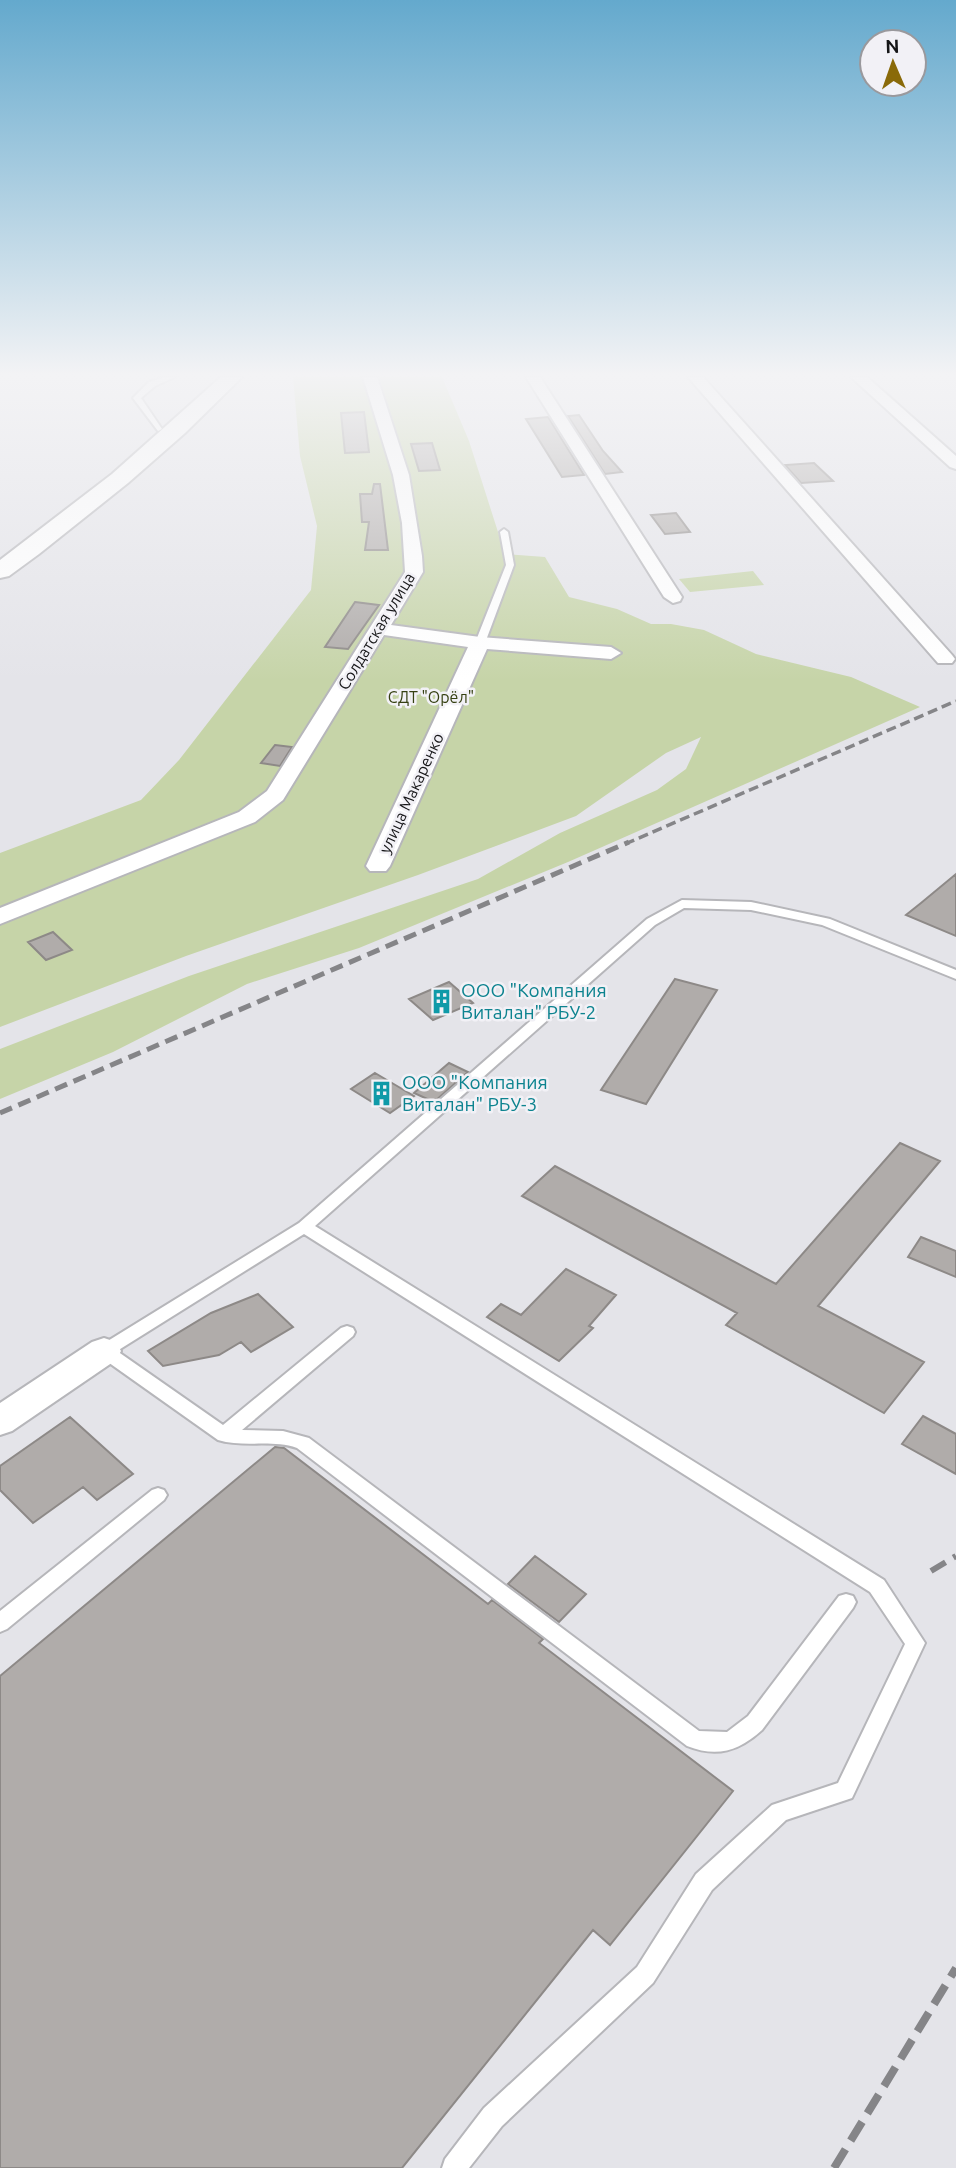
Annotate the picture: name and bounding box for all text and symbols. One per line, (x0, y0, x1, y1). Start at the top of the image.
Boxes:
north arrow (858, 28, 928, 98)
text: N (885, 35, 900, 57)
street label: Солдатская улица (334, 569, 418, 693)
park label: СДТ "Орёл" (388, 688, 474, 706)
street label: улица Макаренко (375, 730, 447, 856)
place label: ООО "Компания Виталан" РБУ-2 (461, 979, 607, 1023)
building icon: ООО "Компания Виталан" РБУ-2 (427, 987, 455, 1015)
place label: ООО "Компания Виталан" РБУ-3 (402, 1071, 548, 1115)
building icon: ООО "Компания Виталан" РБУ-3 (368, 1079, 396, 1107)

